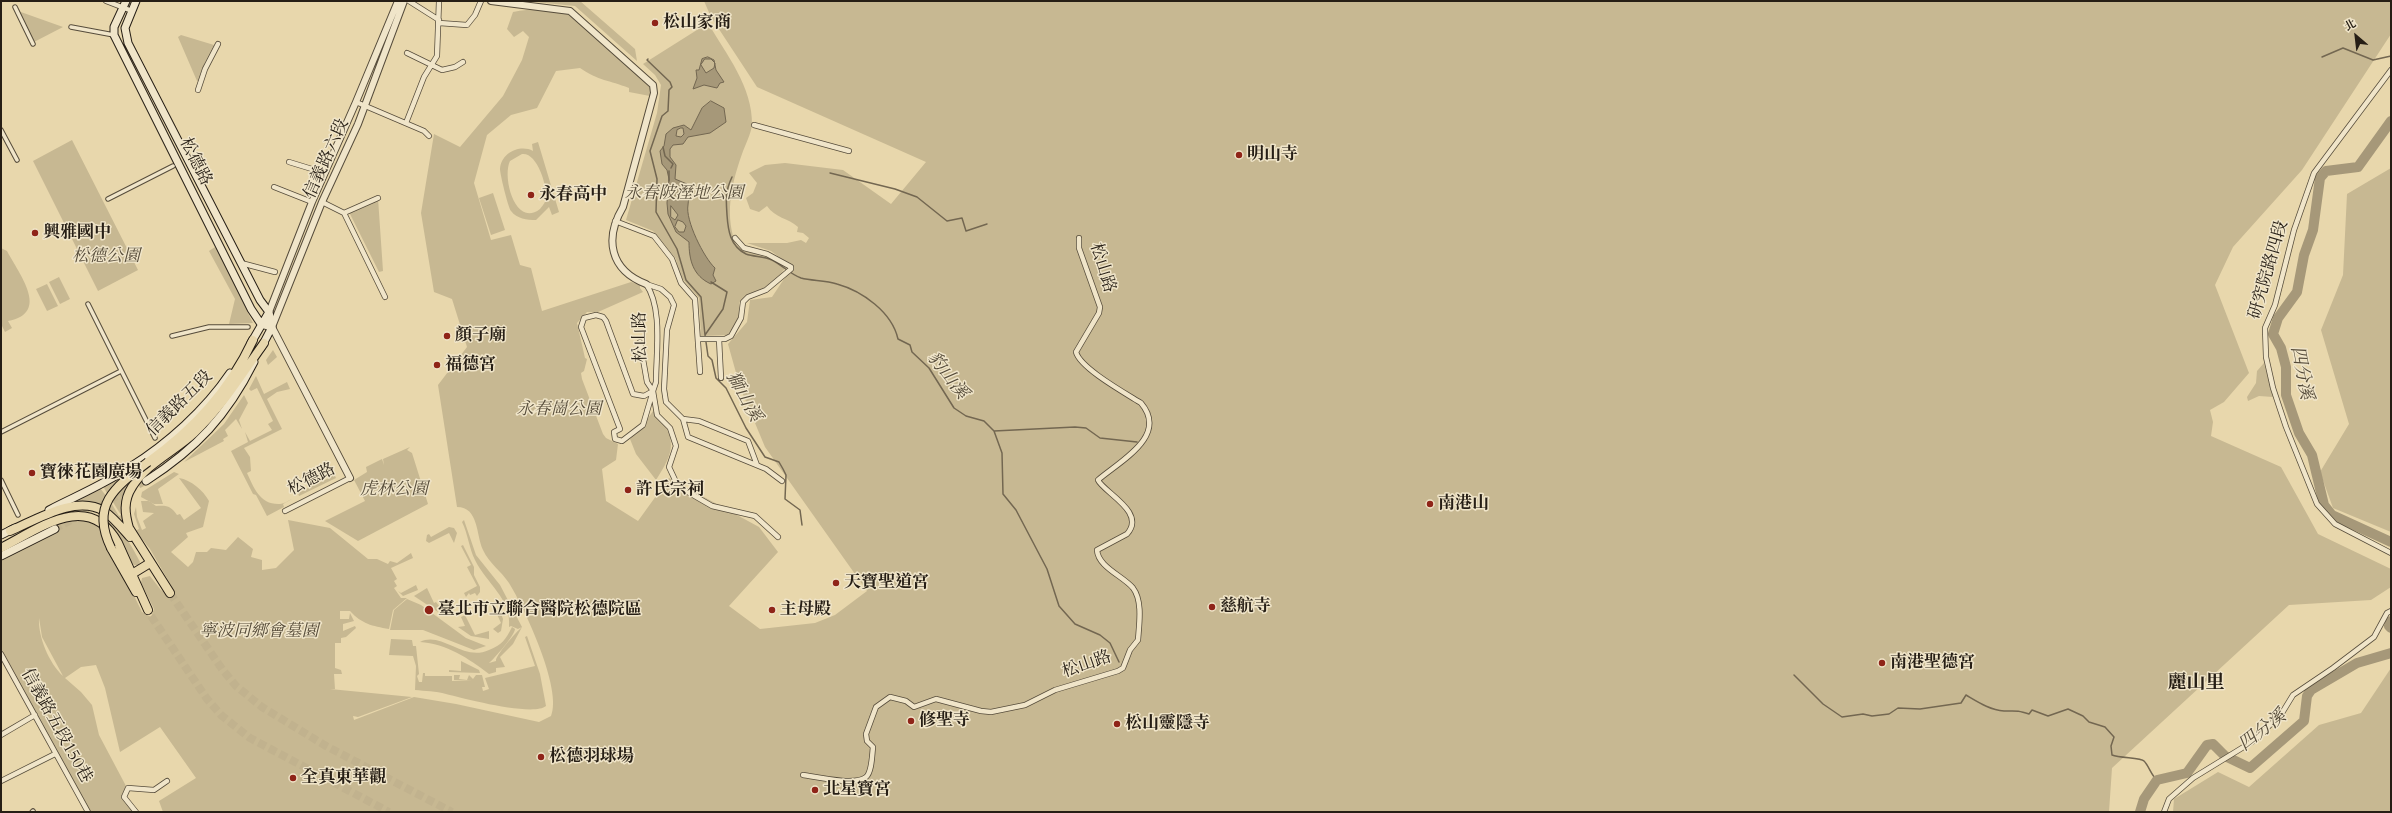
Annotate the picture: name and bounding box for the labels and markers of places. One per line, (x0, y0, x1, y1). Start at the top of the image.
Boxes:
place label: 松山家商 (663, 13, 731, 33)
marker: 松山家商 (650, 18, 660, 28)
place label: 明山寺 (1247, 145, 1298, 165)
marker: 明山寺 (1234, 150, 1244, 160)
place label: 永春高中 (539, 185, 607, 205)
marker: 永春高中 (526, 190, 536, 200)
place label: 興雅國中 (43, 223, 111, 243)
marker: 興雅國中 (30, 228, 40, 238)
place label: 顏子廟 (455, 326, 506, 346)
marker: 顏子廟 (442, 331, 452, 341)
place label: 福德宮 (445, 355, 496, 375)
marker: 福德宮 (432, 360, 442, 370)
place label: 寶徠花園廣場 (40, 463, 142, 483)
marker: 寶徠花園廣場 (27, 468, 37, 478)
place label: 許氏宗祠 (636, 480, 704, 500)
marker: 許氏宗祠 (623, 485, 633, 495)
place label: 南港山 (1438, 494, 1489, 514)
marker: 南港山 (1425, 499, 1435, 509)
place label: 天寶聖道宮 (844, 573, 929, 593)
marker: 天寶聖道宮 (831, 578, 841, 588)
place label: 慈航寺 (1220, 597, 1271, 617)
place label: 臺北市立聯合醫院松德院區 (438, 600, 642, 620)
place label: 主母殿 (780, 600, 831, 620)
marker: 慈航寺 (1207, 602, 1217, 612)
marker: 臺北市立聯合醫院松德院區 (423, 604, 435, 616)
marker: 主母殿 (767, 605, 777, 615)
place label: 南港聖德宮 (1890, 653, 1975, 673)
marker: 南港聖德宮 (1877, 658, 1887, 668)
place label: 修聖寺 (919, 711, 970, 731)
place label: 松山靈隱寺 (1125, 714, 1210, 734)
marker: 修聖寺 (906, 716, 916, 726)
marker: 松山靈隱寺 (1112, 719, 1122, 729)
place label: 松德羽球場 (549, 747, 634, 767)
marker: 松德羽球場 (536, 752, 546, 762)
place label: 全真東華觀 (301, 768, 386, 788)
marker: 全真東華觀 (288, 773, 298, 783)
place label: 北星寶宮 (823, 780, 891, 800)
marker: 北星寶宮 (810, 785, 820, 795)

